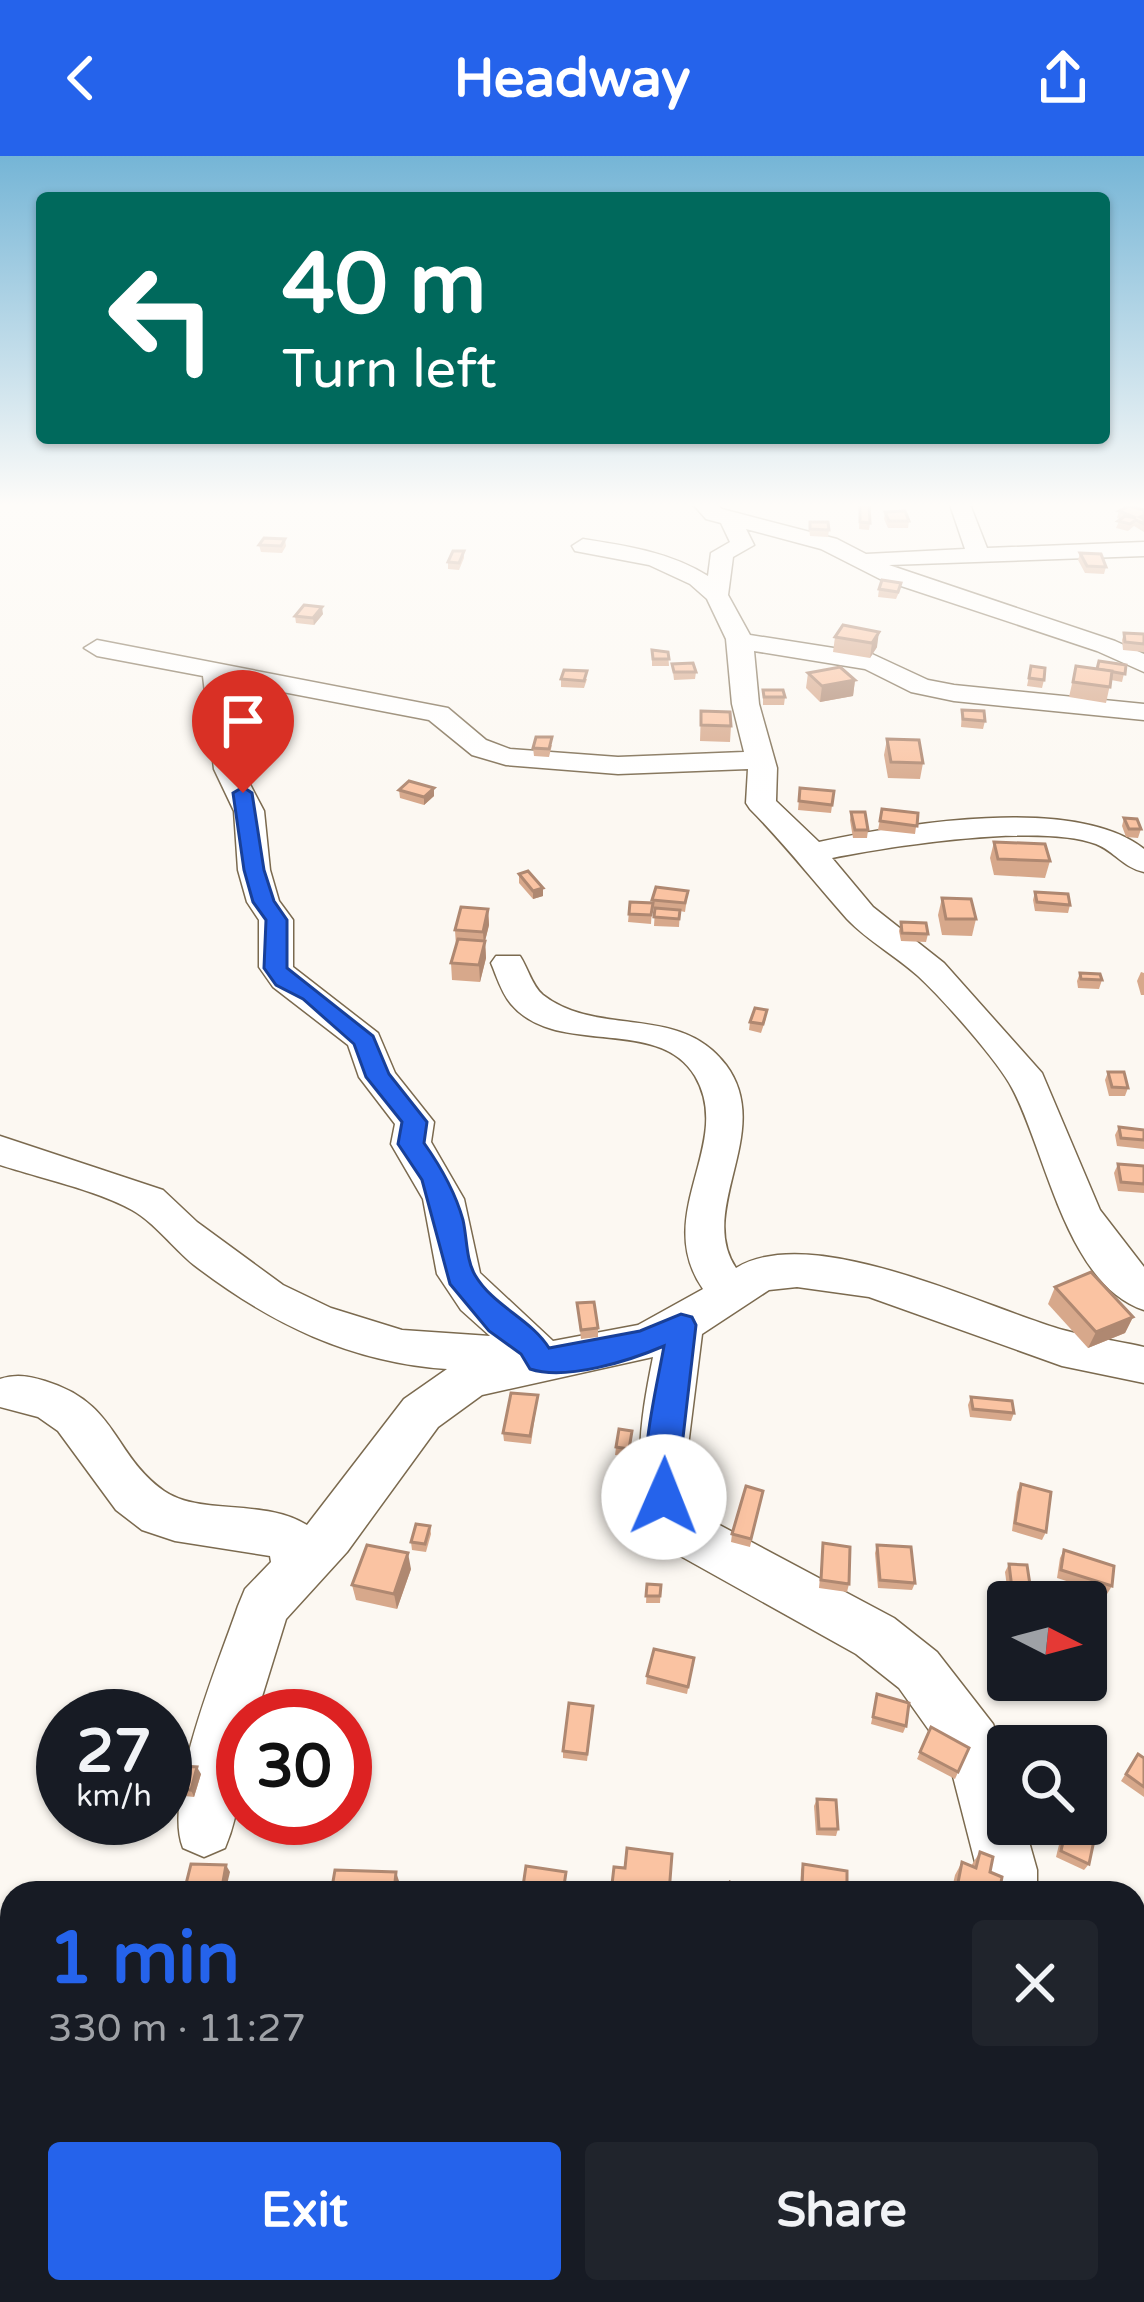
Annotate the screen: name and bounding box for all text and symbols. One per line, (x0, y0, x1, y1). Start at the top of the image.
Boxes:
icon: back (48, 45, 114, 111)
icon: share (1030, 45, 1096, 111)
text: Headway (454, 46, 690, 111)
text: 40 m (282, 235, 486, 336)
icon: left (84, 240, 240, 396)
text: Turn left (282, 337, 497, 402)
pin (192, 670, 294, 793)
icon: arrive (210, 688, 276, 754)
position arrow (601, 1434, 727, 1560)
north arrow (987, 1581, 1107, 1701)
map controls (987, 1581, 1107, 1845)
speed limit sign: 30 (216, 1689, 372, 1845)
text: 27 (76, 1716, 152, 1788)
button: search (987, 1725, 1107, 1845)
text: km/h (76, 1778, 152, 1815)
text: 1 min (48, 1916, 240, 2003)
button: close (972, 1920, 1098, 2046)
text: 330 m · 11:27 (48, 2005, 306, 2052)
button: Exit (48, 2142, 561, 2280)
button: Share (585, 2142, 1098, 2280)

